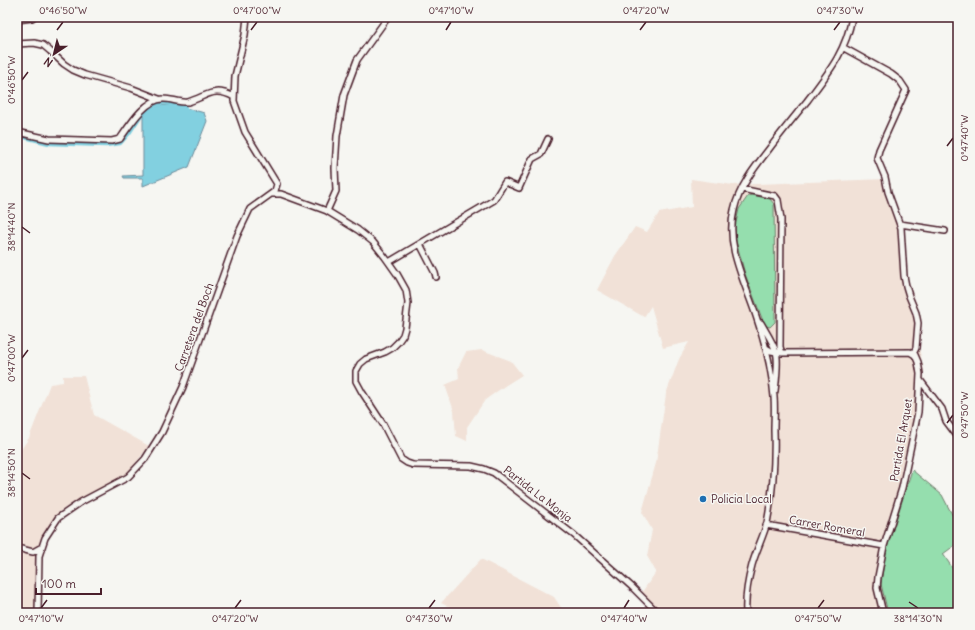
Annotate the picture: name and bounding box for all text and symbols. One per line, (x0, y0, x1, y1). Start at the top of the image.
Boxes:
text: 0°46'50"W (39, 4, 87, 17)
text: 0°47'00"W (233, 4, 281, 17)
text: 0°47'10"W (428, 4, 474, 17)
text: 0°47'20"W (623, 4, 669, 17)
text: 0°47'30"W (817, 4, 863, 17)
north arrow (34, 34, 74, 74)
text: N (41, 54, 55, 70)
text: 0°46'50"W (5, 56, 18, 104)
text: 0°47'40"W (958, 115, 971, 161)
text: 38°14'40"N (5, 203, 18, 251)
street label: Carretera del Boch (171, 281, 217, 373)
text: 0°47'00"W (5, 334, 18, 382)
text: 0°47'50"W (958, 391, 971, 439)
street label: Partida El Arquet (887, 397, 915, 482)
text: 38°14'50"N (5, 448, 18, 498)
street label: Partida La Monja (501, 463, 575, 525)
place label: Policia Local (711, 492, 772, 506)
marker: Policia Local (698, 494, 708, 504)
street label: Carrer Romeral (788, 512, 866, 540)
scale bar (36, 570, 101, 596)
text: 100 m (42, 576, 76, 591)
text: 0°47'10"W (18, 612, 64, 625)
text: 0°47'20"W (212, 612, 258, 625)
text: 0°47'30"W (406, 612, 452, 625)
text: 0°47'40"W (601, 612, 647, 625)
text: 0°47'50"W (794, 612, 842, 625)
text: 38°14'30"N (893, 612, 943, 625)

